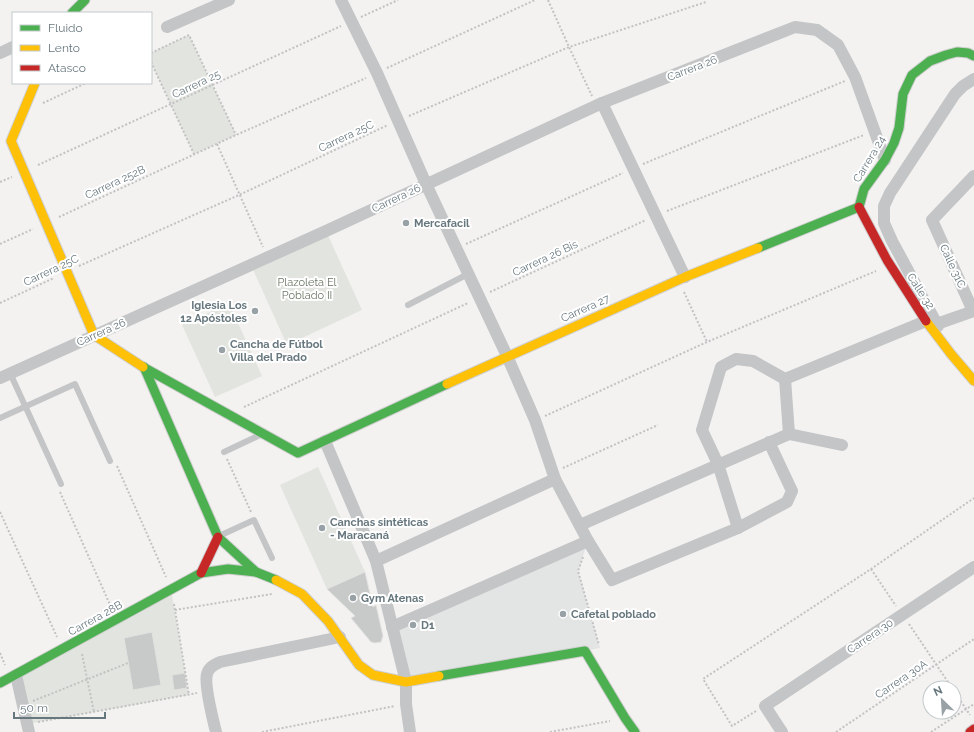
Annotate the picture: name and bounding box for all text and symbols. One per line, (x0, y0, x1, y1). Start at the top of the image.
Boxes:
legend (12, 12, 152, 84)
text: Fluido (48, 21, 83, 35)
text: Lento (48, 41, 80, 55)
street label: Carrera 26 (665, 53, 719, 84)
text: Atasco (48, 61, 86, 75)
street label: Carrera 25 (170, 68, 222, 101)
street label: Carrera 25C (317, 118, 376, 155)
street label: Carrera 24 (850, 134, 888, 185)
street label: Carrera 252B (83, 163, 147, 202)
street label: Carrera 26 (370, 181, 423, 215)
place label: Mercafacil (414, 217, 470, 230)
marker: Mercafacil (401, 218, 411, 228)
street label: Carrera 26 Bis (511, 238, 580, 279)
street label: Calle 31C (937, 242, 969, 291)
street label: Carrera 25C (22, 252, 81, 289)
street label: Calle 32 (904, 271, 937, 312)
park label: Plazoleta El Poblado II (277, 276, 337, 302)
street label: Carrera 27 (559, 292, 612, 325)
place label: Iglesia Los 12 Apóstoles (180, 299, 248, 325)
marker: Iglesia Los 12 Apóstoles (250, 306, 260, 316)
street label: Carrera 26 (75, 316, 128, 349)
place label: Cancha de Fútbol Villa del Prado (230, 338, 323, 364)
marker: Cancha de Fútbol Villa del Prado (217, 345, 227, 355)
place label: Canchas sintéticas - Maracaná (330, 516, 429, 542)
marker: Canchas sintéticas - Maracaná (317, 523, 327, 533)
place label: Gym Atenas (361, 592, 424, 605)
marker: Gym Atenas (348, 593, 358, 603)
street label: Carrera 28B (66, 598, 125, 639)
place label: Cafetal poblado (571, 608, 656, 621)
marker: Cafetal poblado (558, 609, 568, 619)
street label: Carrera 30 (845, 616, 896, 657)
place label: D1 (421, 619, 435, 632)
marker: D1 (408, 620, 418, 630)
street label: Carrera 30A (873, 657, 930, 702)
north arrow (922, 680, 962, 720)
text: N (931, 684, 945, 699)
scale bar (14, 694, 105, 720)
text: 50 m (20, 701, 48, 715)

